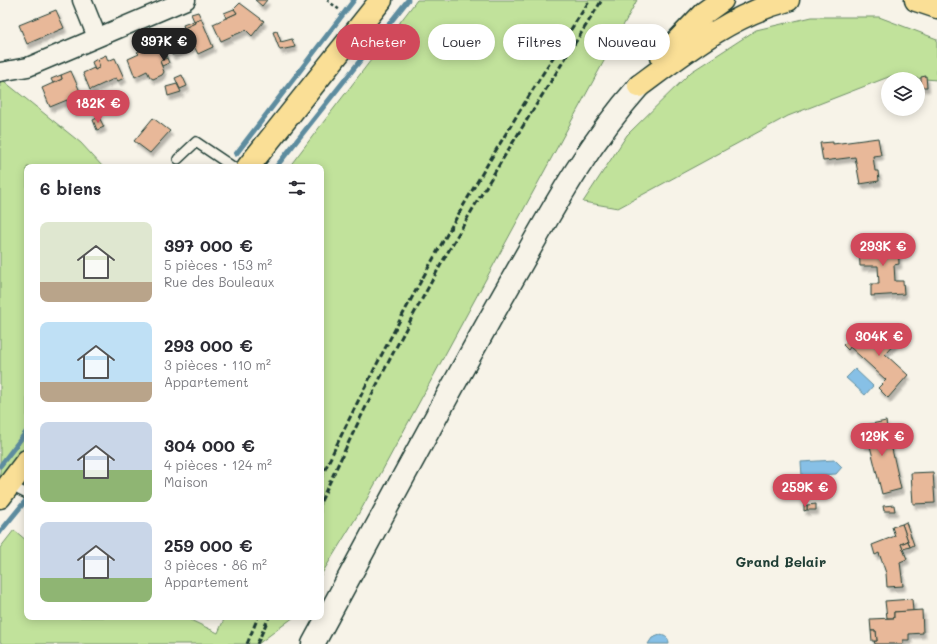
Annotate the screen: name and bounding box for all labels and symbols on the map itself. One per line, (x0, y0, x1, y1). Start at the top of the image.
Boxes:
pin: 397K € (131, 28, 197, 62)
pin: 182K € (65, 90, 131, 124)
pin: 293K € (850, 233, 916, 267)
pin: 304K € (846, 323, 912, 357)
pin: 129K € (849, 423, 915, 457)
pin: 259K € (772, 474, 838, 508)
district label: Grand Belair (736, 552, 826, 571)

